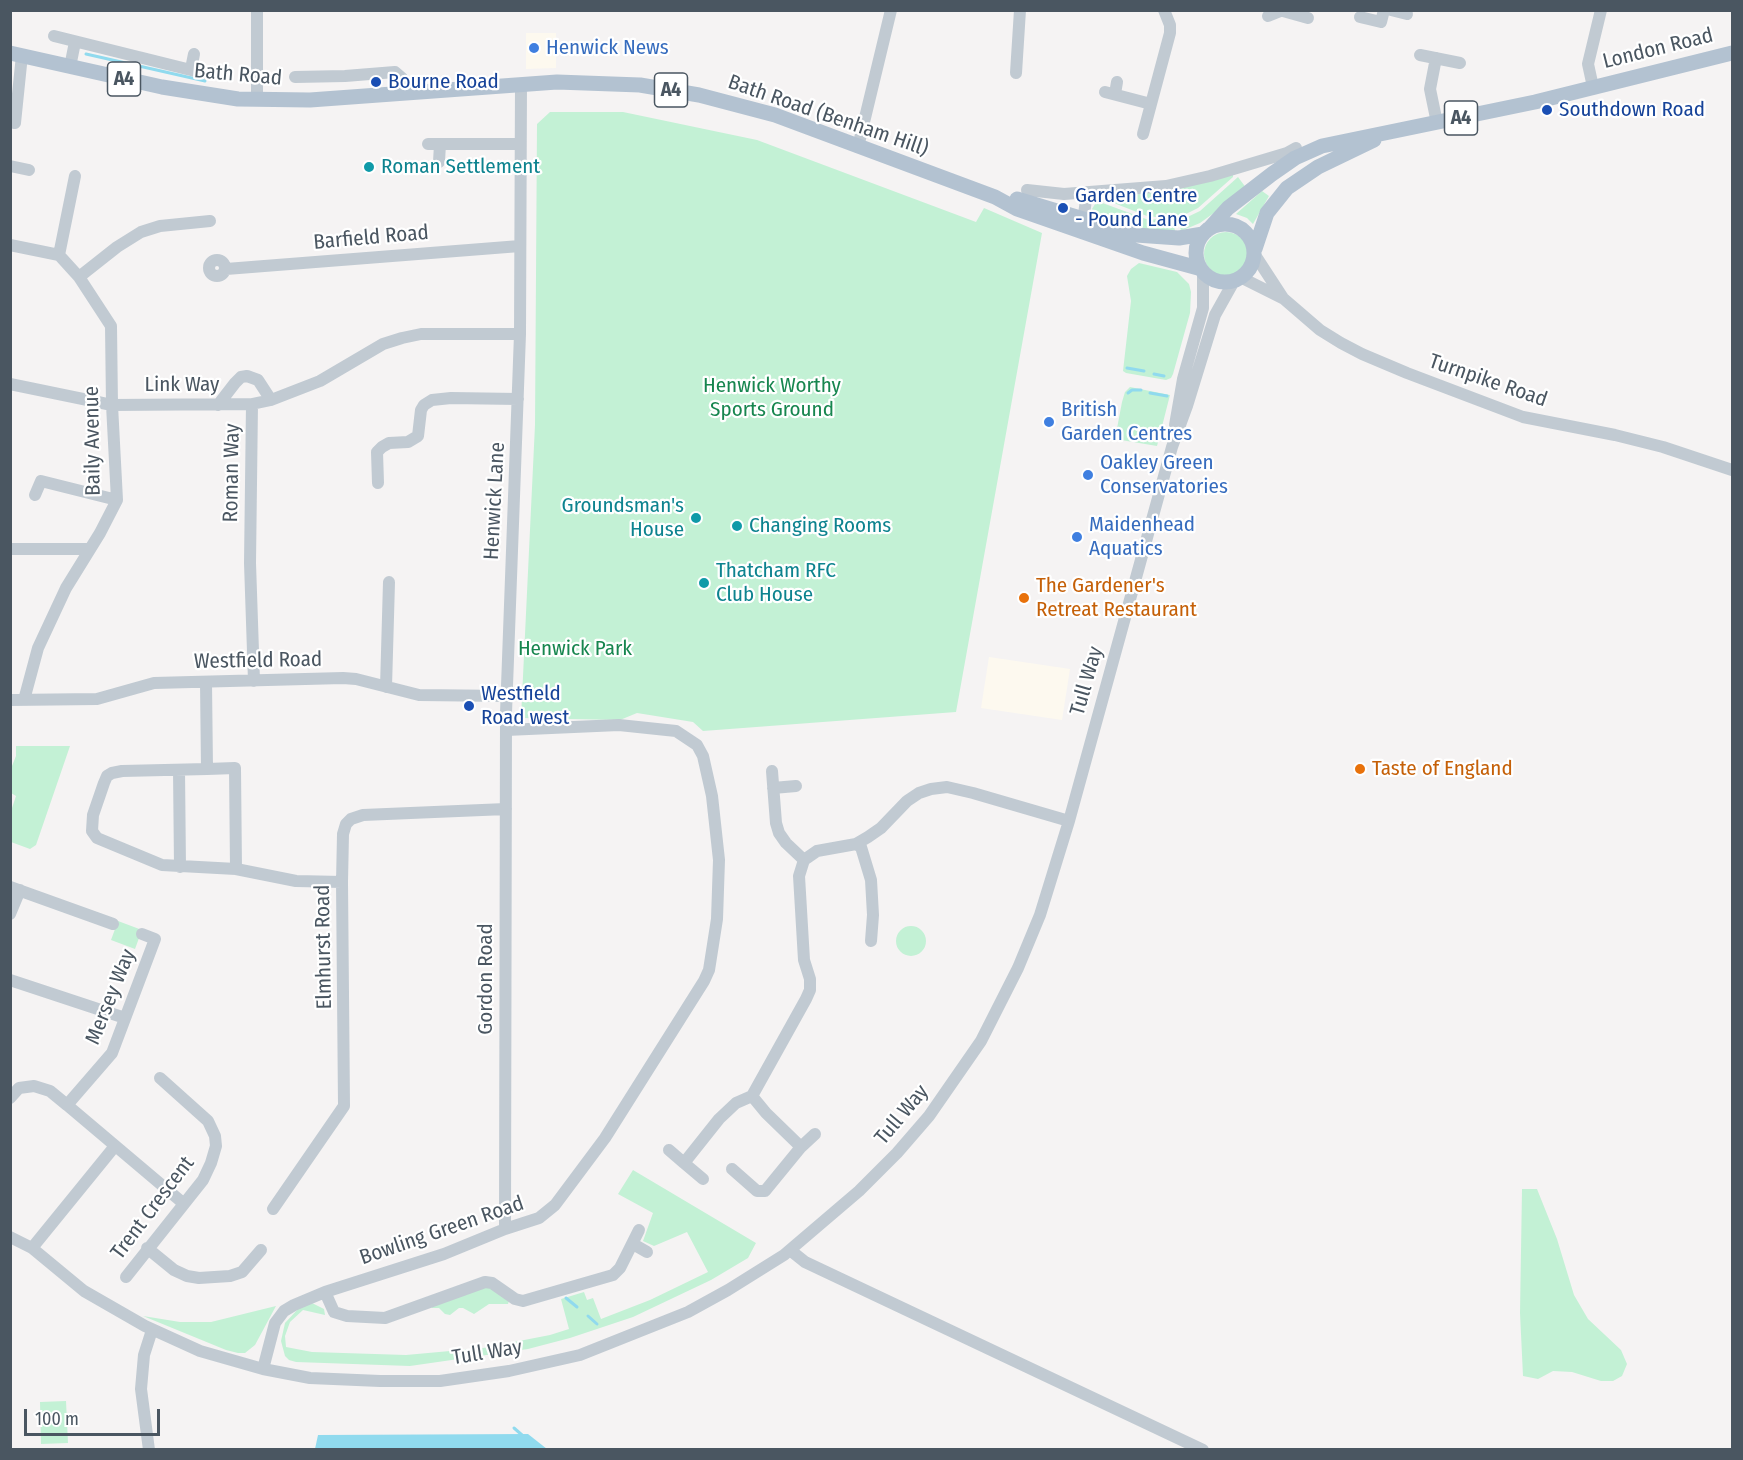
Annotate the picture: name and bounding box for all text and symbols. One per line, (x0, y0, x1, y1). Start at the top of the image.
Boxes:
street label: London Road (1600, 23, 1716, 75)
place label: Henwick News (546, 35, 669, 61)
marker: Henwick News (527, 41, 541, 55)
street label: Bath Road (193, 59, 283, 91)
road number: A4 (108, 62, 140, 96)
place label: Bourne Road (388, 69, 499, 95)
street label: Bath Road (Benham Hill) (725, 70, 931, 162)
road number: A4 (654, 73, 688, 107)
marker: Bourne Road (369, 75, 383, 89)
place label: Southdown Road (1559, 97, 1705, 123)
road number: A4 (1444, 101, 1478, 135)
marker: Southdown Road (1540, 103, 1554, 117)
place label: Roman Settlement (381, 154, 540, 180)
marker: Roman Settlement (362, 160, 376, 174)
place label: Garden Centre - Pound Lane (1075, 183, 1197, 233)
marker: Garden Centre - Pound Lane (1056, 201, 1070, 215)
street label: Barfield Road (312, 220, 430, 256)
street label: Turnpike Road (1426, 349, 1550, 413)
street label: Link Way (145, 372, 219, 398)
park label: Henwick Worthy Sports Ground (703, 373, 841, 423)
street label: Baily Avenue (79, 386, 107, 496)
place label: British Garden Centres (1061, 397, 1192, 447)
marker: British Garden Centres (1042, 415, 1056, 429)
street label: Roman Way (219, 423, 245, 523)
street label: Henwick Lane (479, 442, 511, 560)
place label: Oakley Green Conservatories (1100, 450, 1228, 500)
marker: Oakley Green Conservatories (1081, 468, 1095, 482)
place label: Groundsman's House (562, 493, 684, 543)
marker: Groundsman's House (689, 511, 703, 525)
place label: Maidenhead Aquatics (1089, 512, 1195, 562)
place label: Changing Rooms (749, 513, 891, 539)
marker: Changing Rooms (730, 519, 744, 533)
marker: Maidenhead Aquatics (1070, 530, 1084, 544)
place label: Thatcham RFC Club House (716, 558, 836, 608)
place label: The Gardener's Retreat Restaurant (1036, 573, 1197, 623)
marker: Thatcham RFC Club House (697, 576, 711, 590)
marker: The Gardener's Retreat Restaurant (1017, 591, 1031, 605)
park label: Henwick Park (518, 636, 632, 662)
street label: Tull Way (1065, 644, 1109, 718)
street label: Westfield Road (194, 647, 322, 675)
place label: Westfield Road west (481, 681, 569, 731)
marker: Westfield Road west (462, 699, 476, 713)
place label: Taste of England (1372, 756, 1513, 782)
marker: Taste of England (1353, 762, 1367, 776)
street label: Elmhurst Road (310, 884, 338, 1010)
street label: Gordon Road (473, 923, 499, 1035)
street label: Mersey Way (81, 946, 141, 1048)
street label: Tull Way (870, 1080, 934, 1150)
street label: Trent Crescent (106, 1152, 200, 1264)
street label: Bowling Green Road (357, 1191, 527, 1271)
street label: Tull Way (450, 1335, 524, 1371)
scale bar (27, 1397, 164, 1435)
text: 100 m (35, 1408, 79, 1430)

